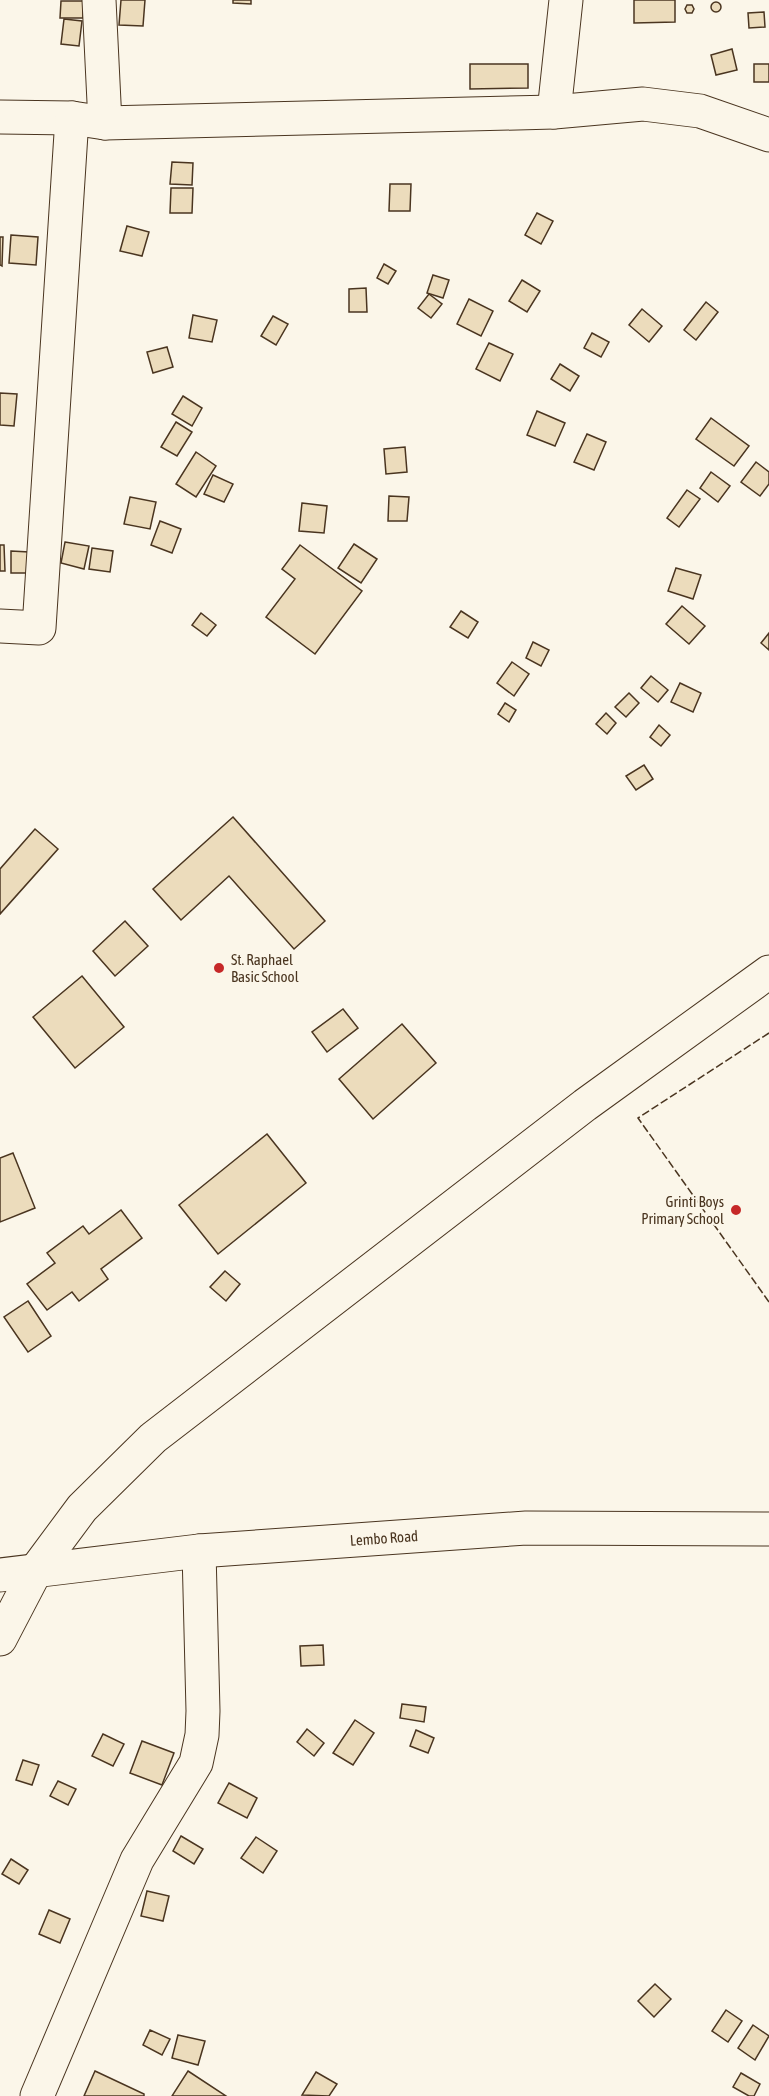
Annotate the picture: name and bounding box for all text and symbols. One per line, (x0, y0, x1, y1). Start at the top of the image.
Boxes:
place label: St. Raphael Basic School (231, 951, 299, 985)
marker: St. Raphael Basic School (212, 961, 226, 975)
place label: Grinti Boys Primary School (641, 1193, 724, 1227)
marker: Grinti Boys Primary School (729, 1203, 743, 1217)
street label: Lembo Road (349, 1527, 419, 1549)

